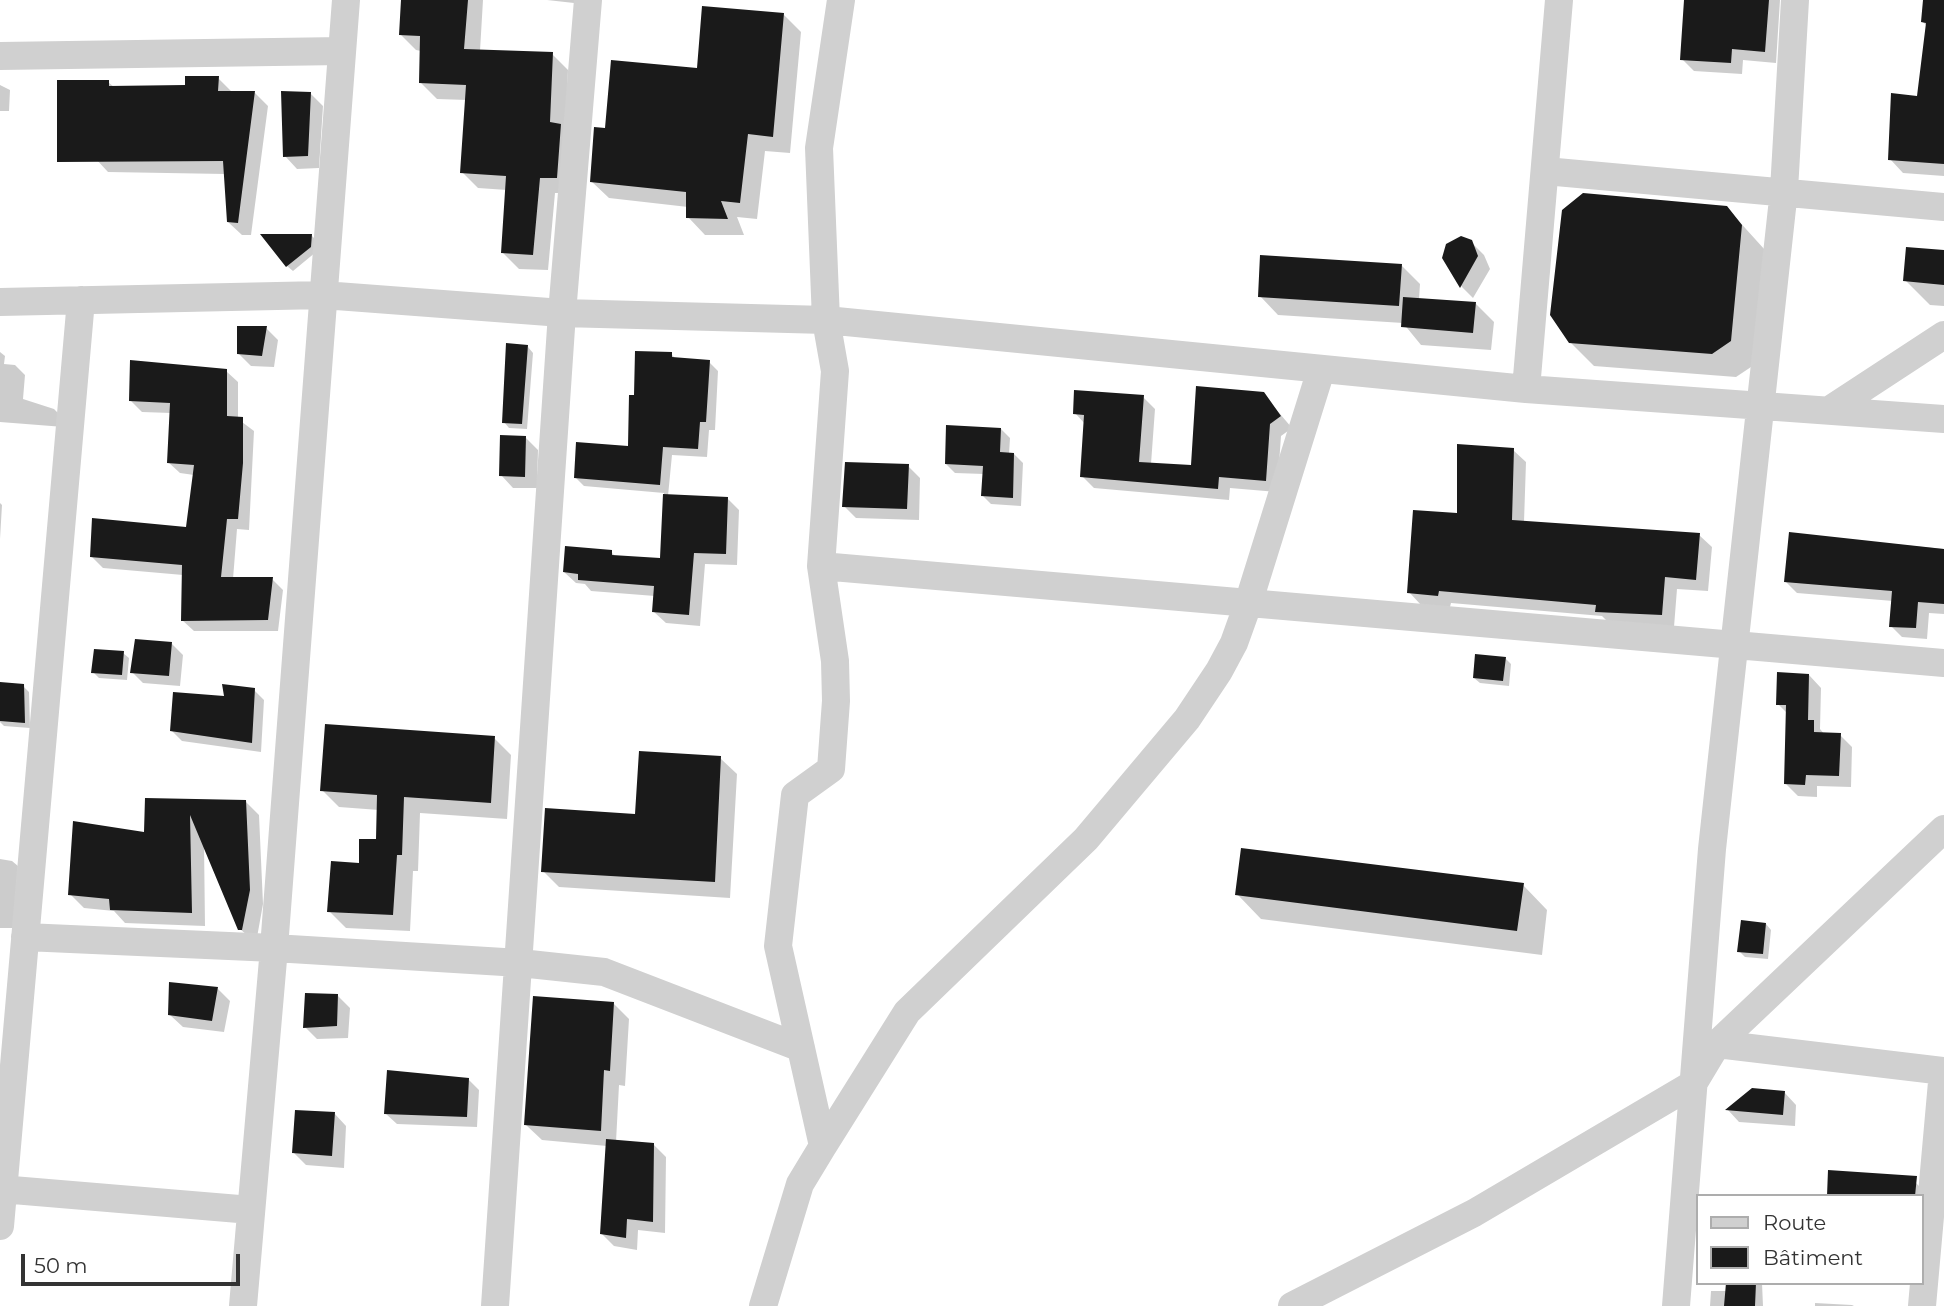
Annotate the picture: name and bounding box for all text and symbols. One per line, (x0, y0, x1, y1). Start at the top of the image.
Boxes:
legend (1696, 1194, 1923, 1285)
text: Route (1763, 1210, 1826, 1235)
scale bar (24, 1240, 243, 1284)
text: Bâtiment (1763, 1245, 1863, 1270)
text: 50 m (34, 1253, 88, 1278)

